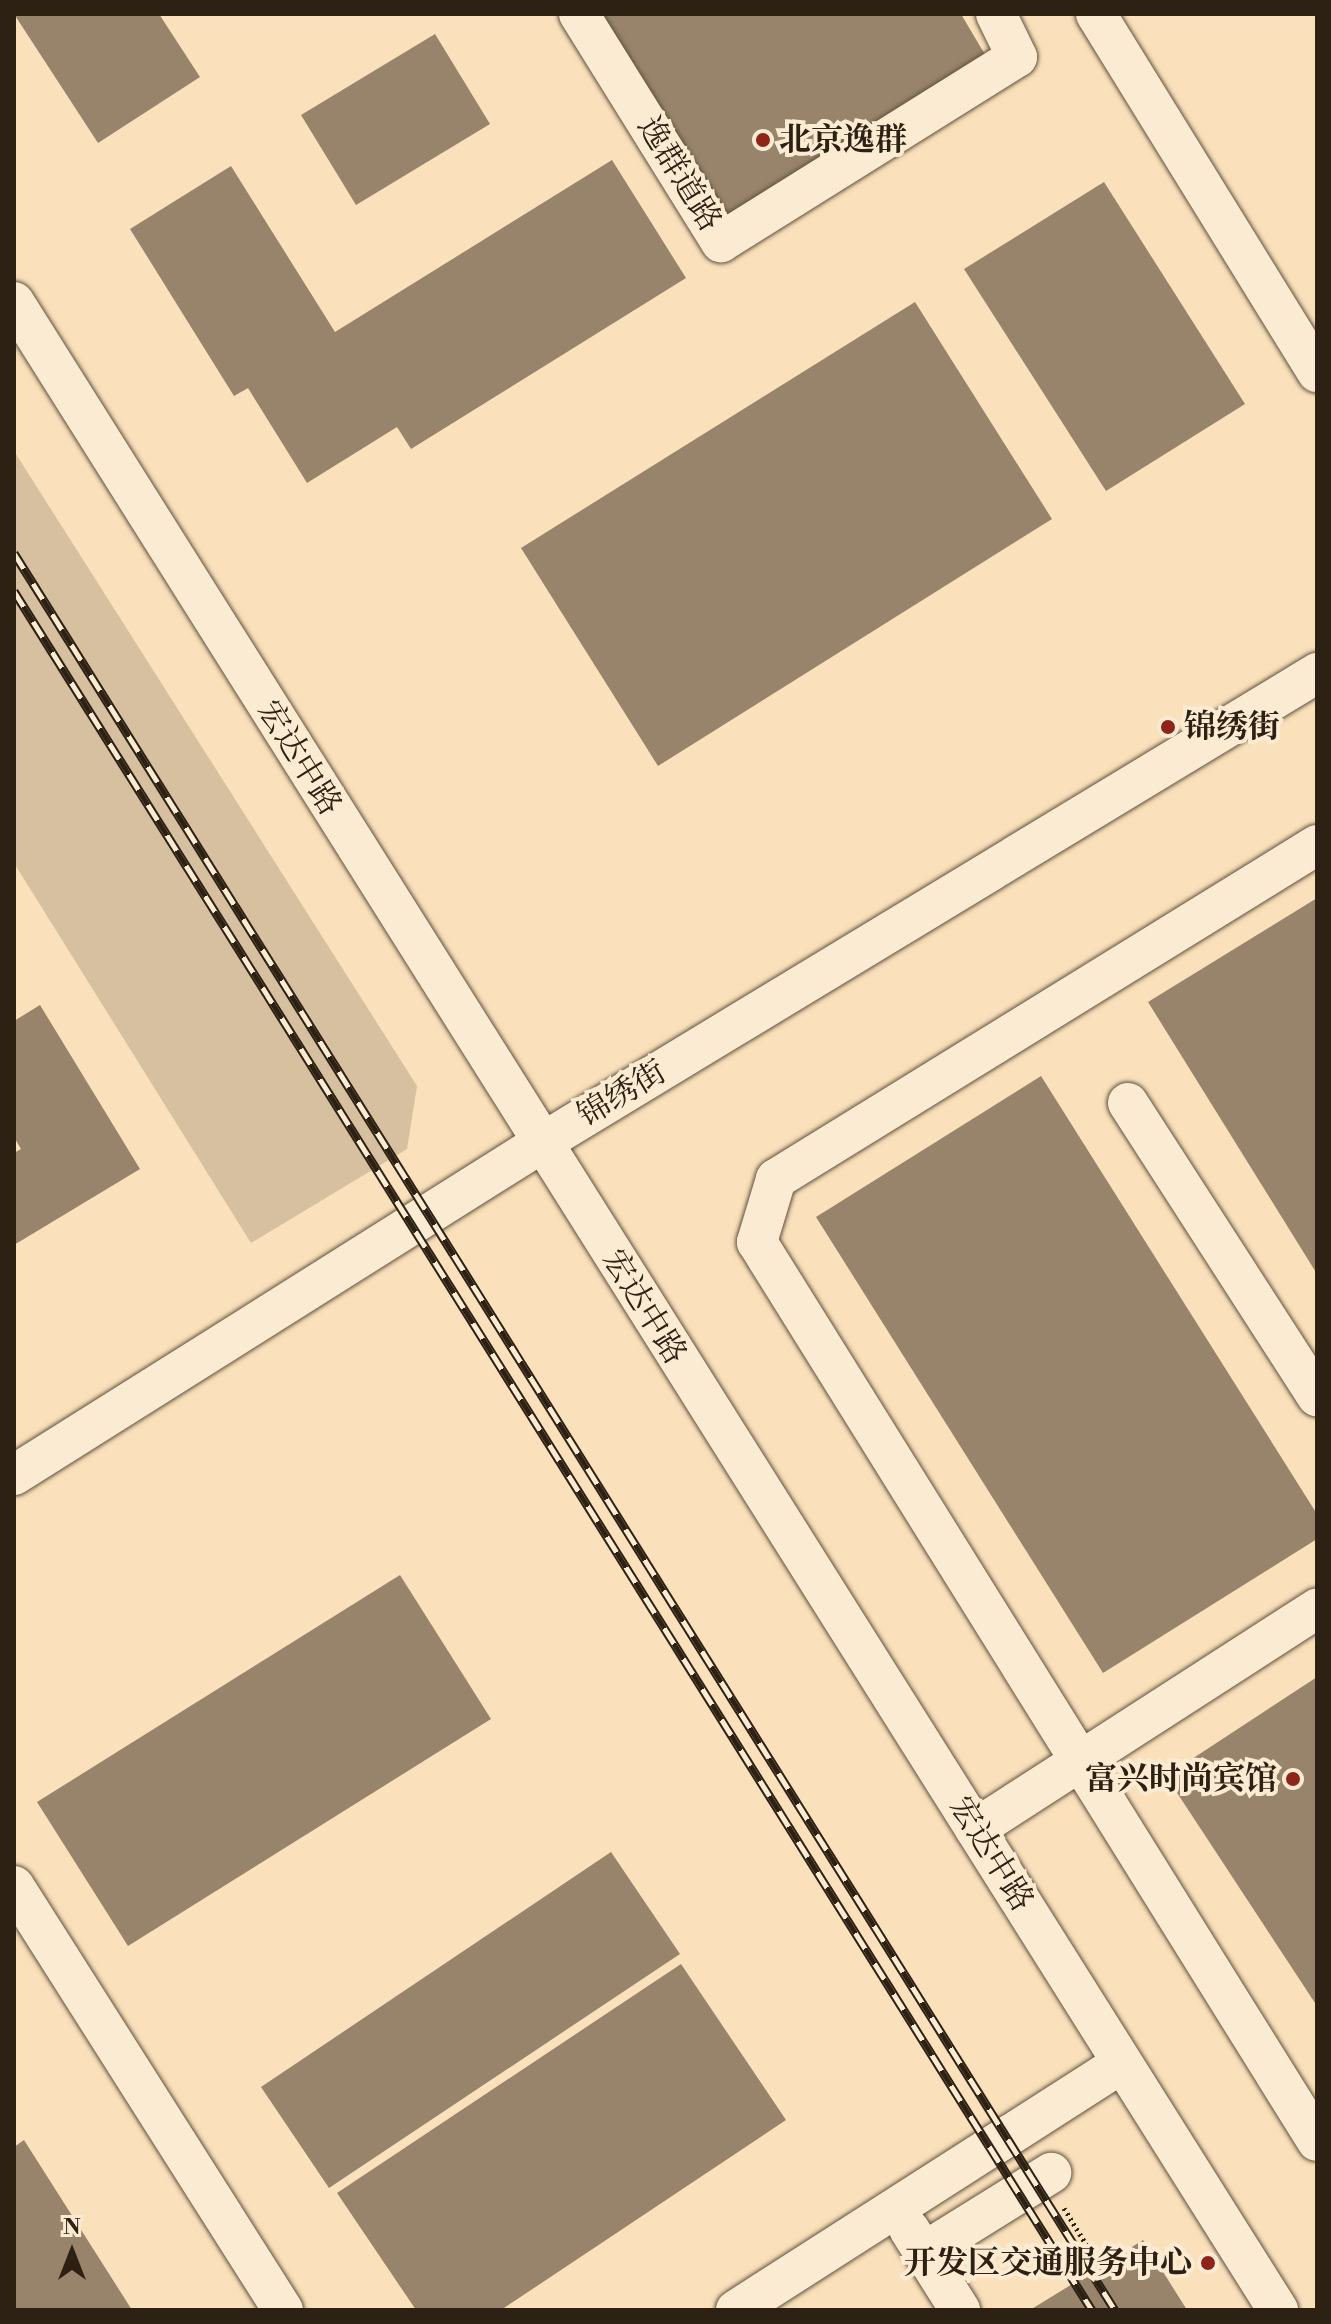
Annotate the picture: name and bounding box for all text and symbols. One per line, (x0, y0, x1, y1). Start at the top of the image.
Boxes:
street label: 逸群道路 (629, 110, 729, 238)
place label: 北京逸群 (779, 121, 907, 159)
marker: 北京逸群 (754, 131, 772, 149)
street label: 宏达中路 (249, 694, 349, 822)
place label: 锦绣街 (1184, 708, 1280, 746)
marker: 锦绣街 (1159, 718, 1177, 736)
street label: 锦绣街 (571, 1053, 673, 1135)
street label: 宏达中路 (594, 1243, 694, 1371)
place label: 富兴时尚宾馆 (1085, 1760, 1277, 1798)
marker: 富兴时尚宾馆 (1284, 1770, 1302, 1788)
street label: 宏达中路 (941, 1790, 1041, 1918)
north arrow (32, 2212, 112, 2292)
text: N (63, 2214, 81, 2241)
place label: 开发区交通服务中心 (904, 2244, 1192, 2282)
marker: 开发区交通服务中心 (1199, 2254, 1217, 2272)

